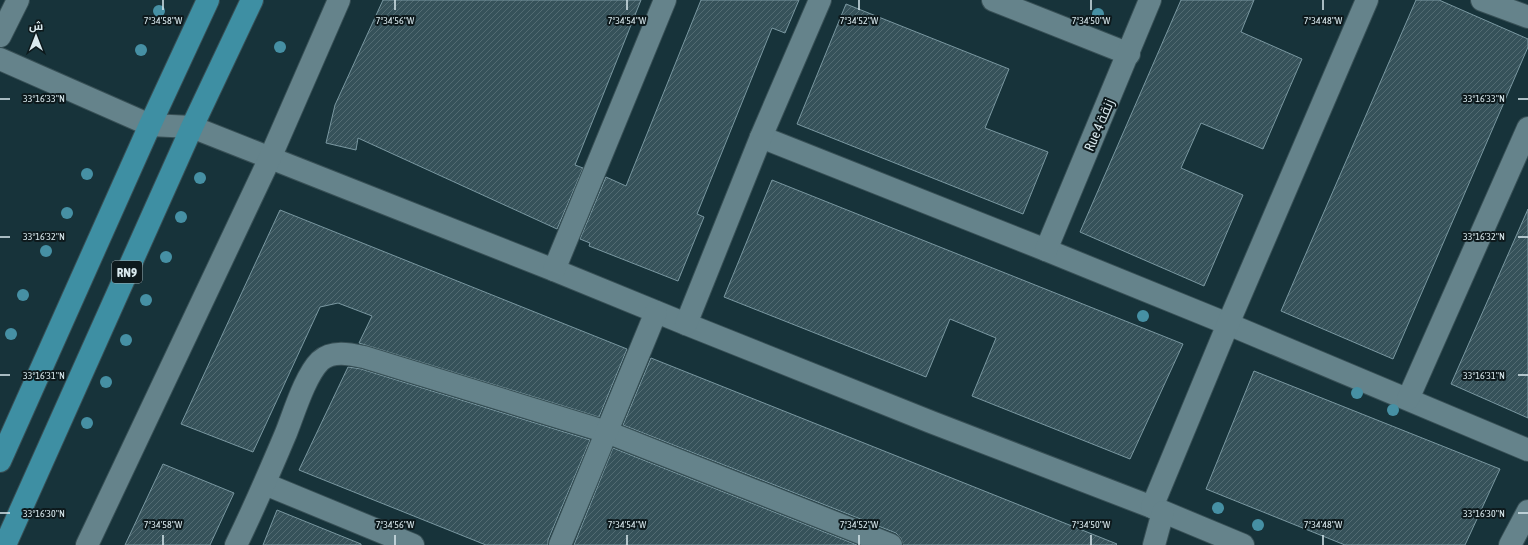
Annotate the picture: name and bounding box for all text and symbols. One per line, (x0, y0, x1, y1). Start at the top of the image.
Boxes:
text: 7°34'58"W (144, 15, 183, 26)
text: 7°34'56"W (376, 15, 415, 26)
text: 7°34'54"W (608, 15, 647, 26)
text: 7°34'52"W (840, 15, 879, 26)
text: 7°34'50"W (1072, 15, 1111, 26)
text: 7°34'48"W (1304, 15, 1343, 26)
north arrow (16, 16, 56, 56)
text: ش (29, 20, 43, 33)
text: 33°16'33"N (23, 93, 65, 104)
text: 33°16'33"N (1463, 93, 1505, 104)
street label: Rue 4 زنقة (1081, 97, 1117, 153)
text: 33°16'32"N (23, 231, 65, 242)
text: 33°16'32"N (1463, 231, 1505, 242)
road number: RN9 (112, 261, 142, 283)
text: 33°16'31"N (23, 370, 65, 381)
text: 33°16'31"N (1463, 370, 1505, 381)
text: 33°16'30"N (23, 508, 65, 519)
text: 33°16'30"N (1463, 508, 1505, 519)
text: 7°34'58"W (144, 519, 183, 530)
text: 7°34'56"W (376, 519, 415, 530)
text: 7°34'54"W (608, 519, 647, 530)
text: 7°34'52"W (840, 519, 879, 530)
text: 7°34'50"W (1072, 519, 1111, 530)
text: 7°34'48"W (1304, 519, 1343, 530)

